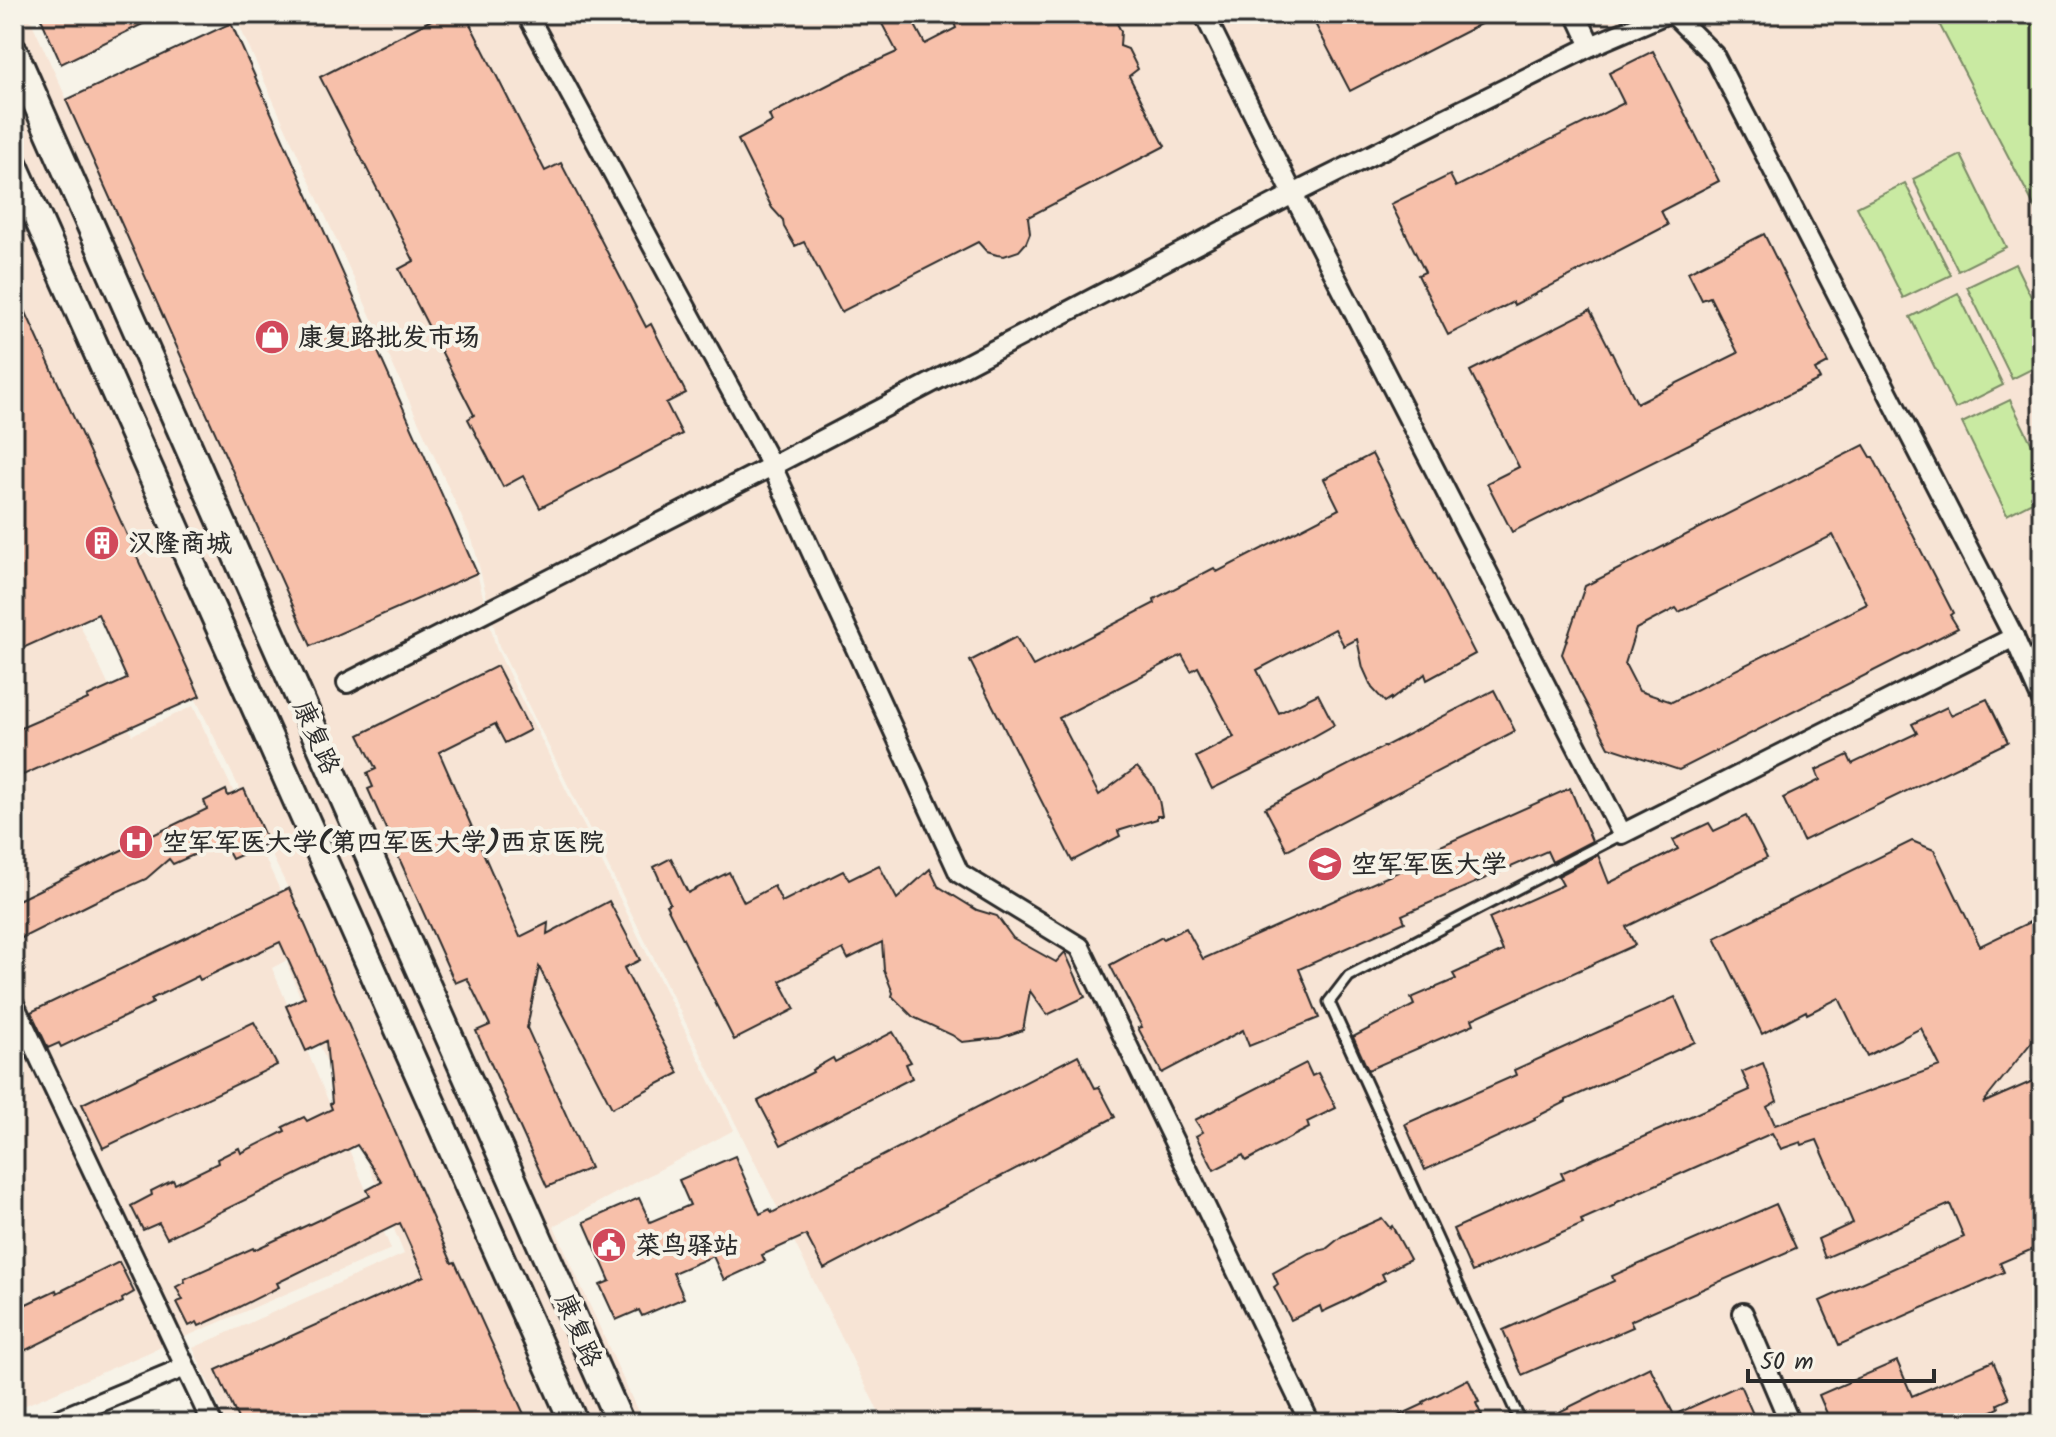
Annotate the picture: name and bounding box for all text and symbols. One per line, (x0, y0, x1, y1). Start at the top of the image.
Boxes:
shop icon: 康复路批发市场 (253, 318, 291, 356)
place label: 康复路批发市场 (298, 318, 480, 360)
building icon: 汉隆商城 (83, 524, 121, 562)
place label: 汉隆商城 (128, 524, 232, 566)
street label: 康复路 (280, 694, 350, 782)
hospital icon: 空军军医大学(第四军医大学)西京医院 (117, 823, 155, 861)
place label: 空军军医大学(第四军医大学)西京医院 (162, 823, 604, 865)
school or university icon: 空军军医大学 (1306, 845, 1344, 883)
place label: 空军军医大学 (1351, 845, 1507, 887)
public building icon: 菜鸟驿站 (590, 1226, 628, 1264)
place label: 菜鸟驿站 (635, 1226, 739, 1268)
street label: 康复路 (542, 1287, 612, 1375)
scale bar (1748, 1333, 1934, 1383)
text: 50 m (1760, 1343, 1814, 1382)

